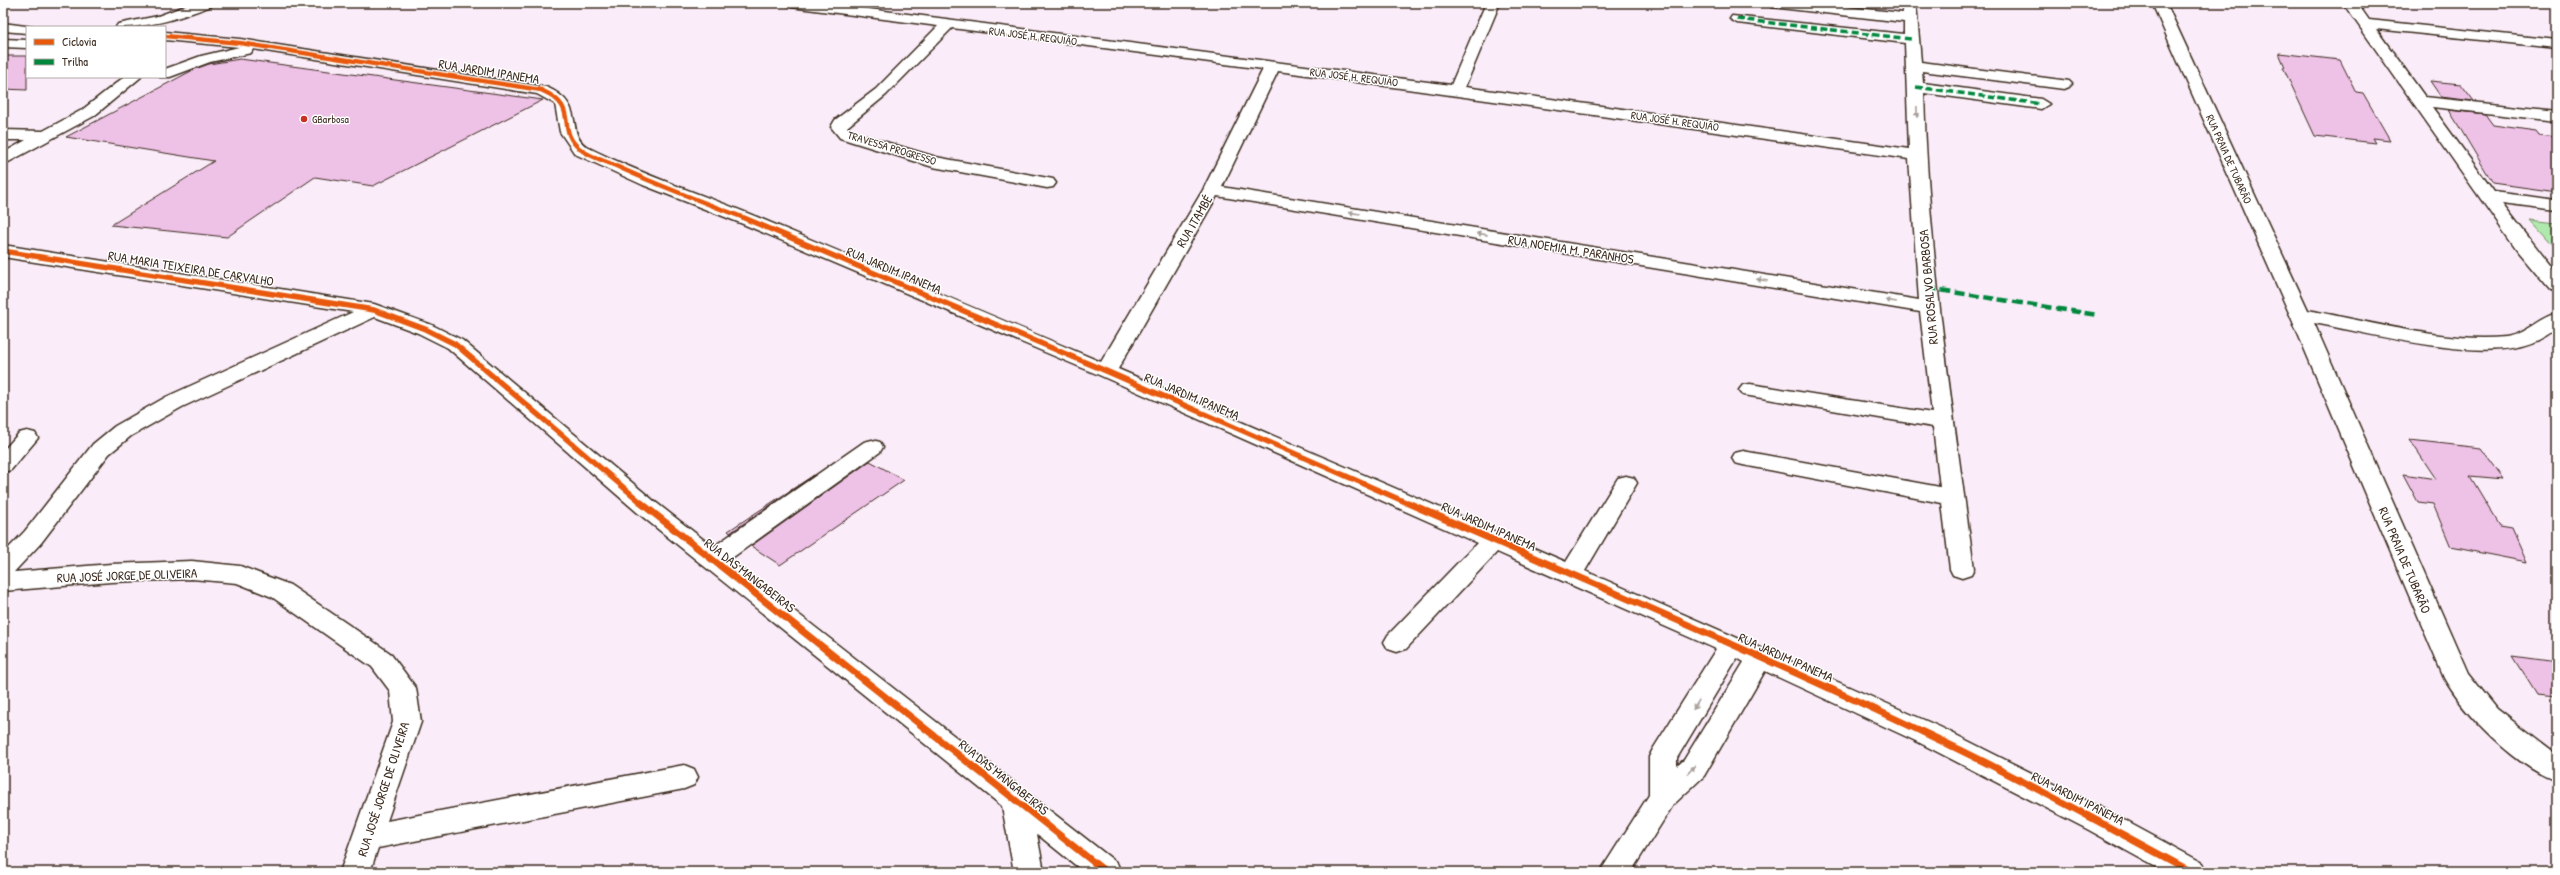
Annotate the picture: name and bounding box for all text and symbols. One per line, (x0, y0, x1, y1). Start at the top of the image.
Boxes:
street label: RUA JOSÉ H. REQUIÃO (988, 24, 1078, 48)
legend (26, 26, 166, 78)
text: Ciclovia (62, 33, 96, 50)
text: Trilha (62, 53, 88, 70)
street label: RUA JARDIM IPANEMA (437, 54, 541, 88)
street label: RUA JOSÉ H. REQUIÃO (1309, 65, 1399, 89)
one-way arrow (1913, 106, 1920, 118)
street label: RUA JOSÉ H. REQUIÃO (1630, 108, 1720, 134)
place label: GBarbosa (312, 112, 350, 126)
street label: RUA PRAIA DE TUBARÃO (2203, 112, 2255, 206)
marker: GBarbosa (299, 114, 309, 124)
street label: TRAVESSA PROGRESSO (846, 128, 938, 168)
street label: RUA ITAMBÉ (1172, 191, 1216, 251)
one-way arrow (1348, 210, 1360, 216)
street label: RUA ROSALVO BARBOSA (1914, 228, 1942, 345)
street label: RUA NOEMIA M. PARANHOS (1507, 230, 1635, 268)
one-way arrow (1476, 231, 1488, 237)
street label: RUA JARDIM IPANEMA (844, 242, 945, 298)
street label: RUA MARIA TEIXEIRA DE CARVALHO (107, 246, 275, 290)
one-way arrow (1756, 277, 1769, 283)
one-way arrow (1885, 298, 1897, 304)
street label: RUA JARDIM IPANEMA (1142, 368, 1243, 424)
street label: RUA JARDIM IPANEMA (1439, 497, 1540, 555)
street label: RUA PRAIA DE TUBARÃO (2374, 504, 2436, 616)
street label: RUA DAS MANGABEIRAS (701, 534, 799, 616)
street label: RUA JOSÉ JORGE DE OLIVEIRA (57, 564, 198, 586)
street label: RUA JARDIM IPANEMA (1736, 628, 1837, 686)
one-way arrow (1693, 699, 1700, 711)
street label: RUA JOSÉ JORGE DE OLIVEIRA (353, 719, 413, 859)
street label: RUA DAS MANGABEIRAS (955, 735, 1053, 819)
one-way arrow (1686, 765, 1696, 775)
street label: RUA JARDIM IPANEMA (2029, 767, 2128, 829)

